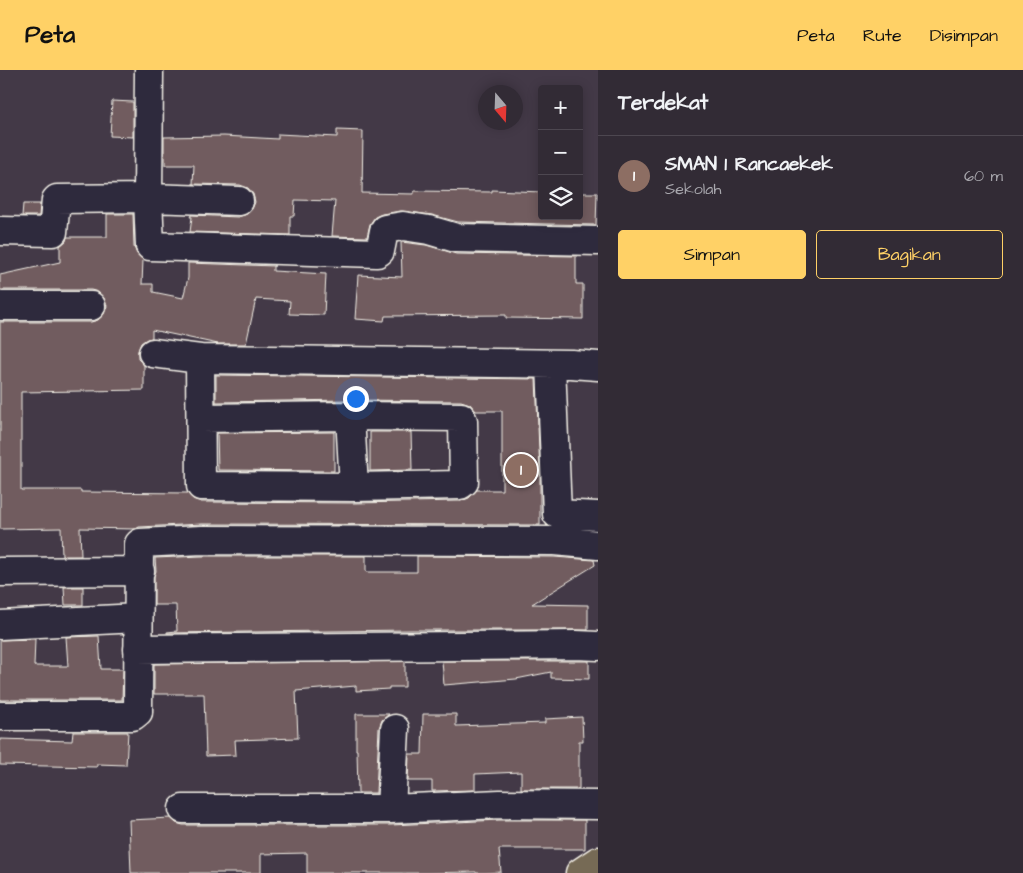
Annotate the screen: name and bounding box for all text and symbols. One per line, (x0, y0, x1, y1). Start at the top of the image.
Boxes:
text: Peta (25, 18, 75, 52)
text: Peta (797, 23, 835, 48)
text: Rute (863, 23, 902, 48)
text: Disimpan (930, 23, 998, 48)
north arrow (478, 85, 523, 130)
map controls (538, 85, 583, 220)
button: + (538, 85, 583, 130)
text: Terdekat (618, 88, 708, 117)
button: − (538, 130, 583, 175)
text: SMAN 1 Rancaekek (665, 151, 833, 178)
text: 1 (633, 165, 635, 187)
text: 60 m (964, 165, 1003, 187)
button: layers (538, 175, 583, 220)
text: Sekolah (665, 178, 721, 200)
button: Simpan (618, 230, 806, 279)
button: Bagikan (816, 230, 1003, 279)
your location (343, 386, 369, 412)
pin: 1 (505, 451, 537, 489)

